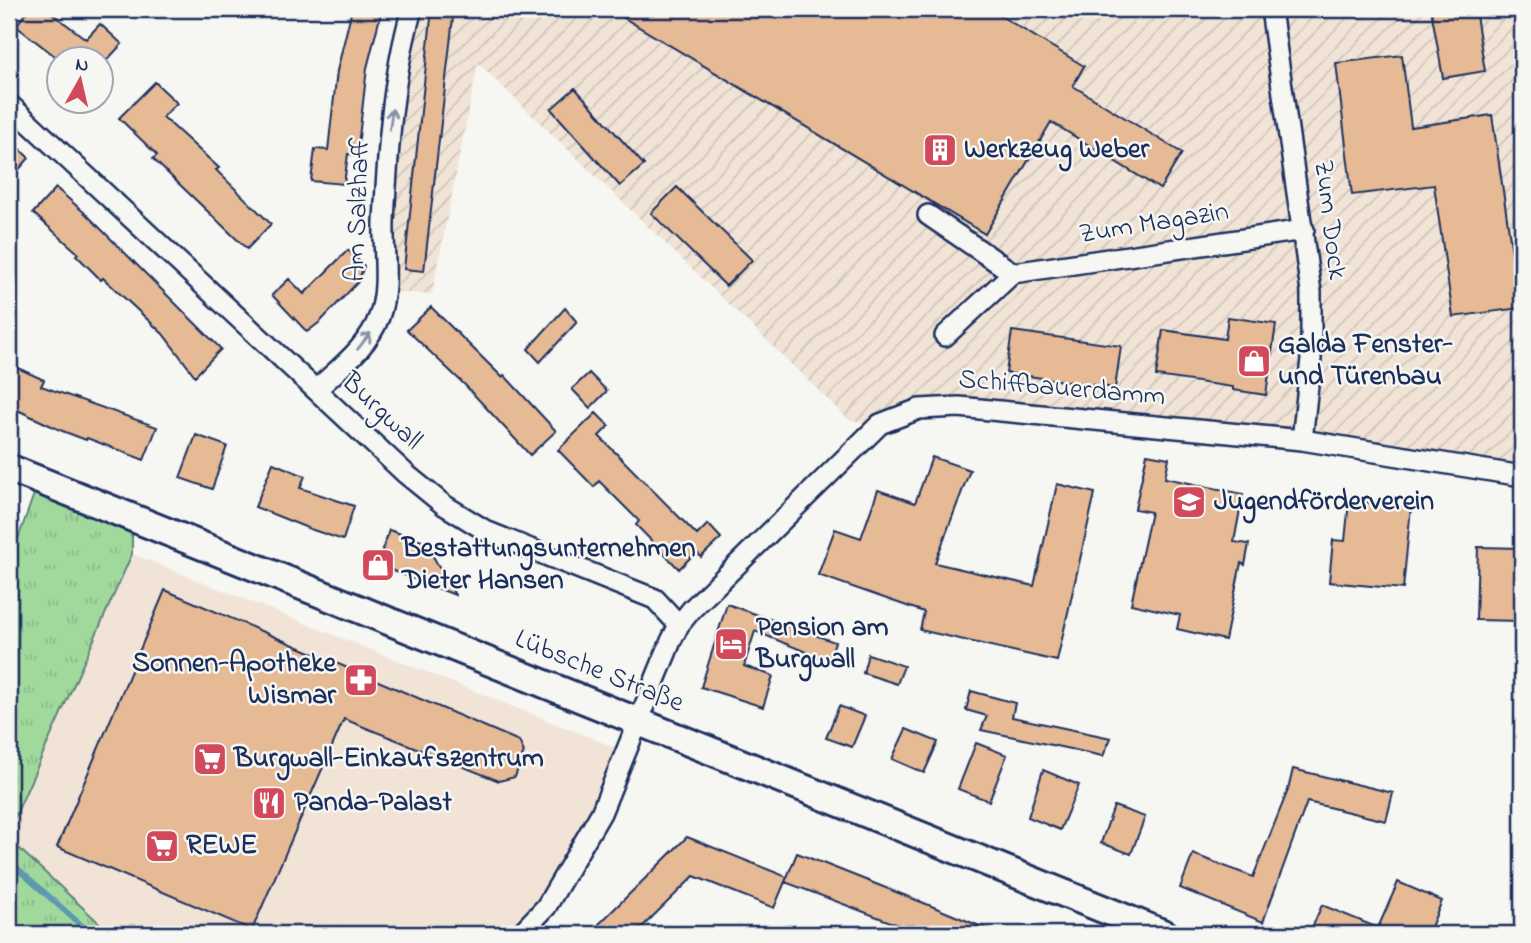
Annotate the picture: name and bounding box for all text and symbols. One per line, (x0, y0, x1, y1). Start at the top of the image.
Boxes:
north arrow (46, 46, 116, 116)
text: N (74, 51, 90, 80)
one-way arrow (385, 109, 398, 131)
place label: Werkzeug Weber (964, 130, 1151, 172)
building icon: Werkzeug Weber (921, 131, 959, 169)
street label: Am Salzhaff (336, 136, 382, 283)
street label: Zum Dock (1301, 158, 1357, 283)
street label: Zum Magazin (1076, 192, 1232, 256)
place label: Galda Fenster- und Türenbau (1278, 325, 1453, 398)
one-way arrow (356, 332, 371, 351)
shop icon: Galda Fenster- und Türenbau (1235, 342, 1273, 380)
street label: Schiffbauerdamm (957, 360, 1167, 418)
street label: Burgwall (330, 363, 431, 461)
place label: Jugendförderverein (1214, 482, 1434, 524)
school or university icon: Jugendförderverein (1170, 483, 1208, 521)
place label: Bestattungsunternehmen Dieter Hansen (400, 529, 696, 602)
shop icon: Bestattungsunternehmen Dieter Hansen (359, 546, 397, 584)
place label: Pension am Burgwall (754, 608, 889, 682)
street label: Lübsche Straße (508, 619, 690, 725)
hotel icon: Pension am Burgwall (712, 625, 750, 663)
place label: Sonnen-Apotheke Wismar (132, 644, 337, 717)
pharmacy icon: Sonnen-Apotheke Wismar (342, 661, 380, 699)
place label: Burgwall-Einkaufszentrum (232, 739, 544, 781)
supermarket icon: Burgwall-Einkaufszentrum (191, 740, 229, 778)
place label: Panda-Palast (294, 783, 453, 824)
restaurant icon: Panda-Palast (250, 784, 288, 822)
place label: REWE (186, 826, 257, 867)
supermarket icon: REWE (143, 827, 181, 865)

